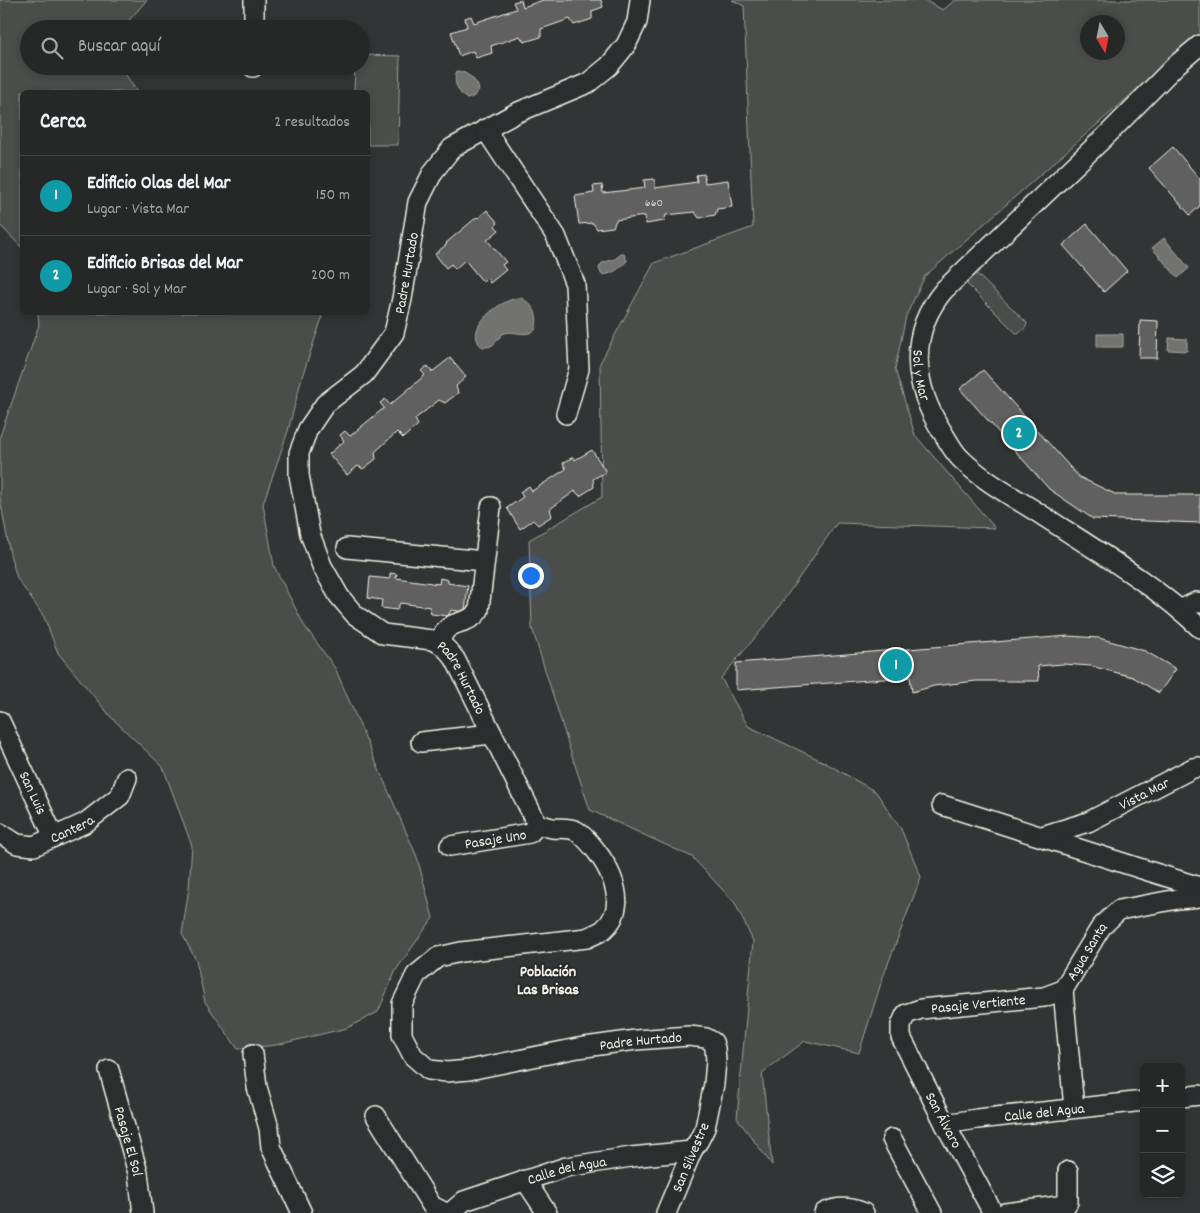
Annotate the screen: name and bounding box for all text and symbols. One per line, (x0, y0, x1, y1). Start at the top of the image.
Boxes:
north arrow (1080, 15, 1125, 60)
search box (20, 20, 370, 75)
icon: search (38, 34, 66, 62)
text: Buscar aquí (78, 34, 160, 61)
text: Cerca (40, 108, 86, 138)
text: 2 resultados (274, 111, 350, 134)
text: Edificio Olas del Mar (87, 171, 231, 198)
text: 1 (54, 184, 58, 207)
text: 150 m (316, 184, 350, 207)
house number: 660 (645, 195, 663, 212)
text: Lugar · Vista Mar (87, 198, 189, 221)
street label: Padre Hurtado (390, 231, 426, 316)
text: Edificio Brisas del Mar (87, 251, 243, 278)
text: 2 (53, 264, 60, 287)
text: 200 m (311, 264, 350, 287)
text: Lugar · Sol y Mar (87, 278, 187, 301)
street label: Sol y Mar (905, 349, 935, 405)
pin: 2 (1003, 414, 1035, 452)
your location (518, 563, 544, 589)
street label: Padre Hurtado (432, 636, 490, 719)
pin: 1 (880, 646, 912, 684)
street label: San Luis (12, 768, 51, 819)
street label: Vista Mar (1116, 773, 1174, 817)
street label: Cantera (47, 810, 101, 850)
street label: Pasaje Uno (463, 825, 528, 856)
street label: Agua Santa (1062, 917, 1114, 986)
district label: Población Las Brisas (517, 961, 579, 1002)
street label: Pasaje Vertiente (930, 990, 1027, 1021)
street label: Padre Hurtado (598, 1028, 683, 1058)
map controls (1140, 1063, 1185, 1198)
button: + (1140, 1063, 1185, 1108)
street label: San Álvaro (918, 1089, 966, 1153)
street label: Calle del Agua (1003, 1098, 1087, 1129)
street label: Pasaje El Sol (107, 1104, 147, 1178)
button: − (1140, 1108, 1185, 1153)
street label: San Silvestre (667, 1119, 717, 1196)
street label: Calle del Agua (525, 1152, 609, 1192)
button: layers (1140, 1153, 1185, 1198)

